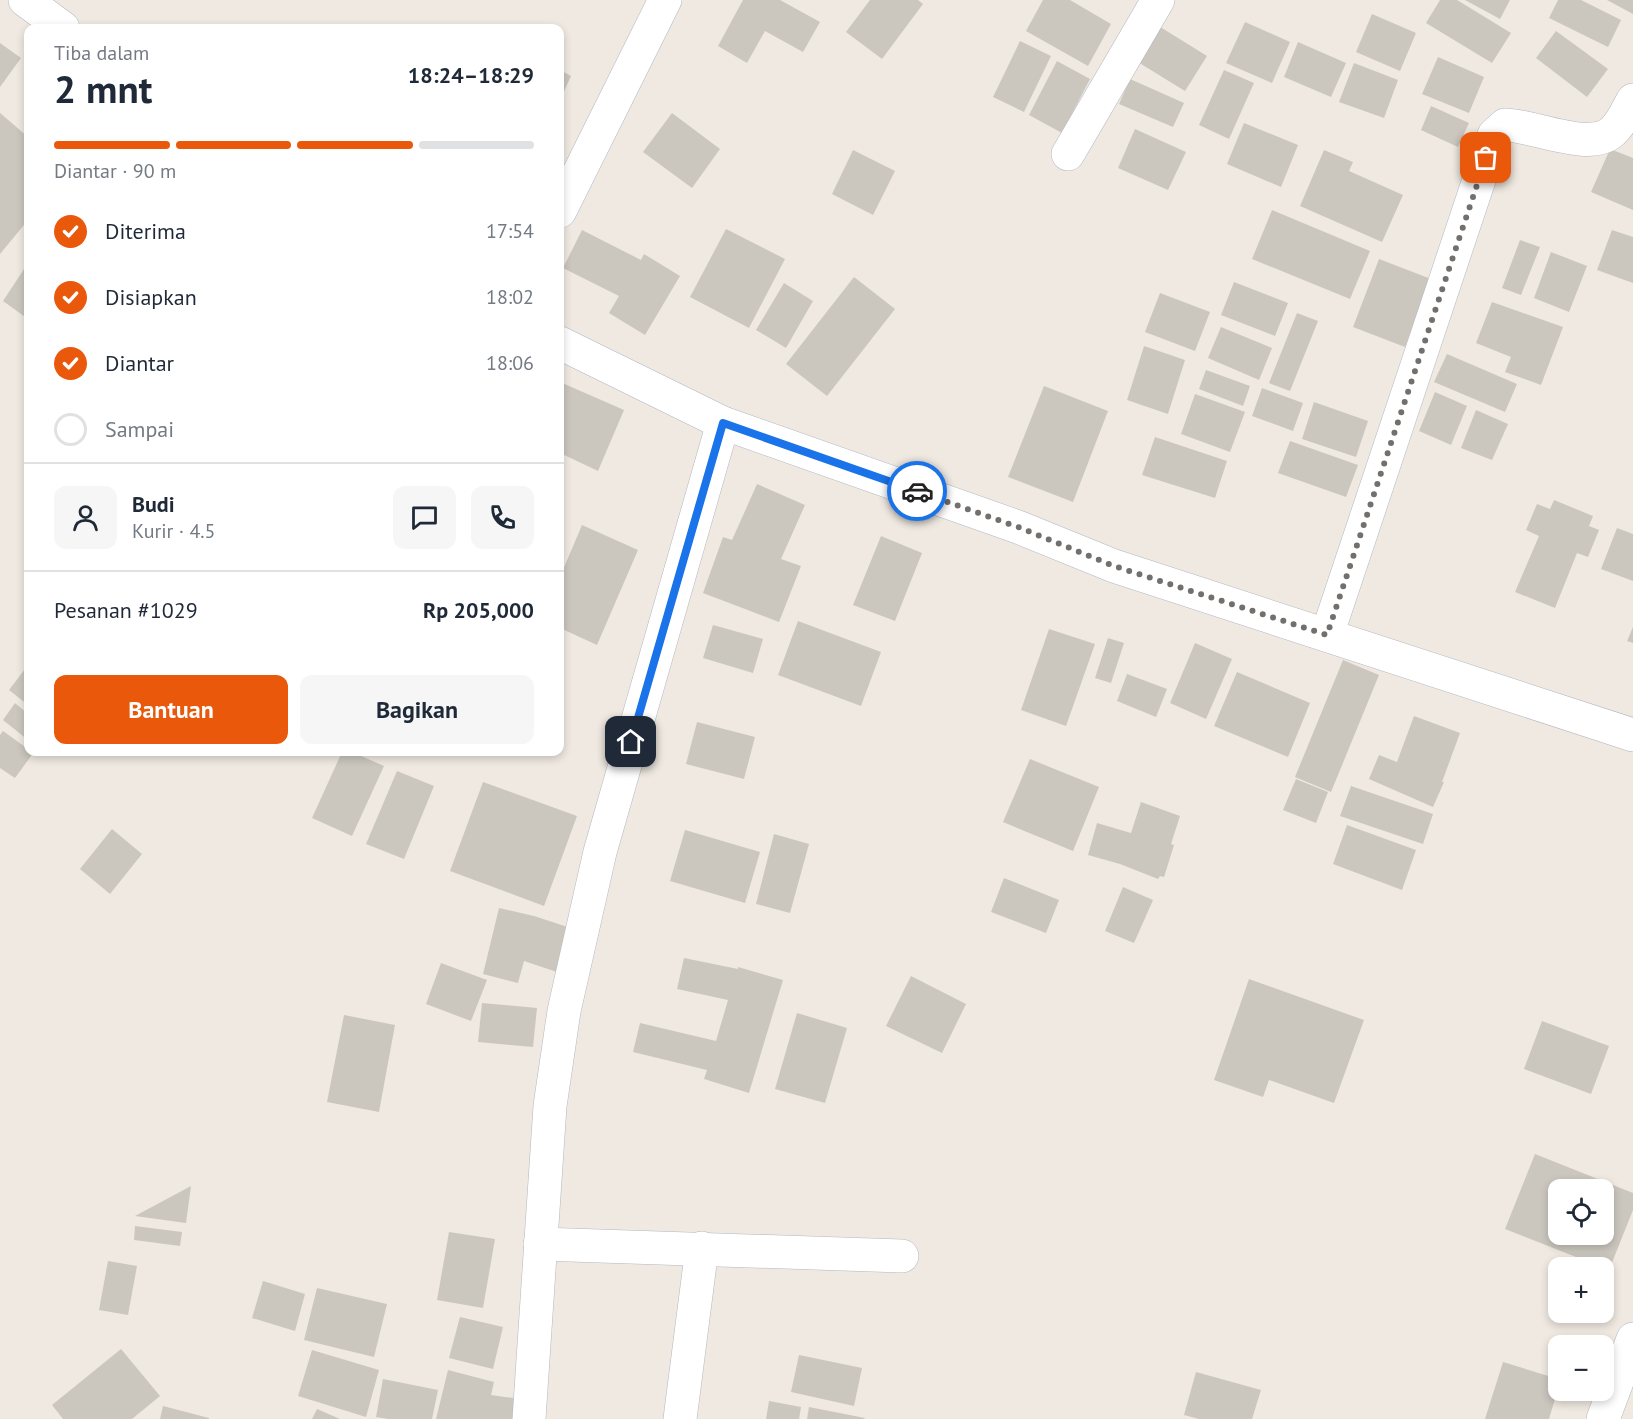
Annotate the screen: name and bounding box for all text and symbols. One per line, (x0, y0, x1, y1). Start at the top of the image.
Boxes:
text: Tiba dalam (54, 40, 149, 66)
text: 18:24–18:29 (408, 61, 534, 89)
text: 2 mnt (54, 63, 152, 114)
pin (1460, 132, 1511, 183)
icon: bag (1469, 141, 1502, 174)
text: Diantar · 90 m (54, 158, 176, 184)
icon: check (54, 215, 87, 248)
text: Diterima (105, 217, 186, 245)
text: 17:54 (486, 218, 534, 244)
icon: check (54, 281, 87, 314)
text: Disiapkan (105, 283, 197, 311)
text: 18:02 (486, 284, 534, 310)
icon: check (54, 347, 87, 380)
text: Diantar (105, 349, 174, 377)
text: 18:06 (486, 350, 534, 376)
text: Sampai (105, 415, 174, 443)
courier (887, 461, 947, 521)
icon: car (901, 475, 934, 508)
button: person (54, 486, 117, 549)
button: chat (393, 486, 456, 549)
button: phone (471, 486, 534, 549)
text: Budi (132, 490, 175, 518)
text: Kurir · 4.5 (132, 518, 215, 544)
text: Pesanan #1029 (54, 596, 198, 624)
text: Rp 205,000 (423, 596, 534, 624)
button: Bantuan (54, 675, 288, 744)
button: Bagikan (300, 675, 534, 744)
pin (605, 716, 656, 767)
icon: home (614, 725, 647, 758)
map controls (1548, 1179, 1614, 1401)
button: locate (1548, 1179, 1614, 1245)
button: + (1548, 1257, 1614, 1323)
button: − (1548, 1335, 1614, 1401)

